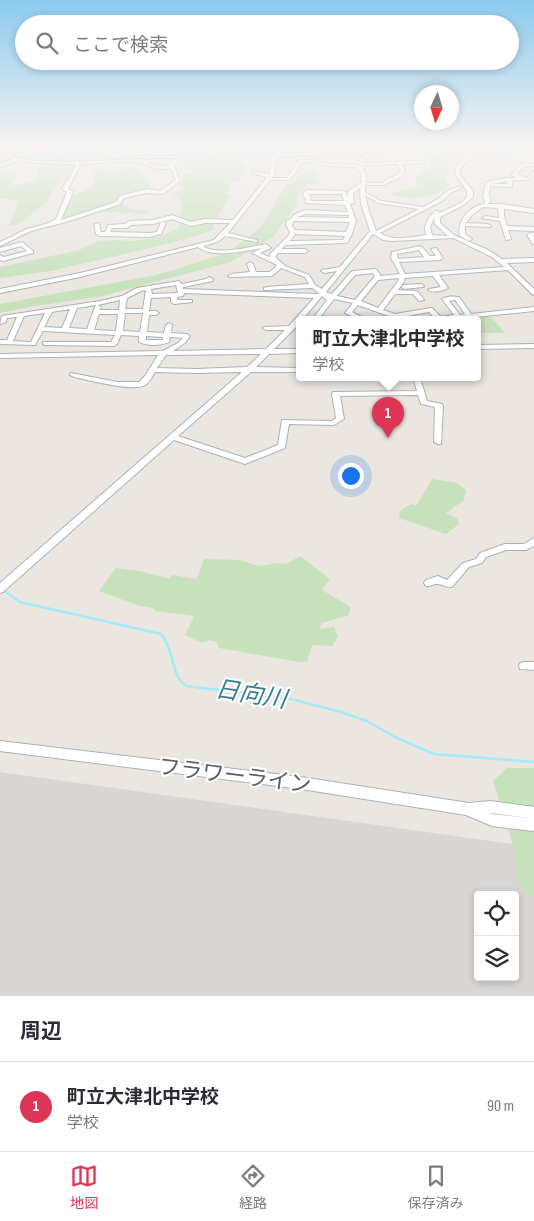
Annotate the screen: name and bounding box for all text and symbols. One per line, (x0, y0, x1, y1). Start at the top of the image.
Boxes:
search box (15, 15, 519, 70)
icon: search (33, 29, 61, 57)
text: ここで検索 (73, 34, 168, 57)
north arrow (414, 85, 459, 130)
popup (296, 316, 481, 381)
text: 町立大津北中学校 (312, 328, 465, 351)
text: 学校 (312, 356, 345, 375)
pin: 1 (372, 397, 404, 438)
your location (338, 463, 364, 489)
water label: 日向川 (213, 675, 292, 715)
street label: フラワーライン (157, 754, 313, 799)
map controls (474, 891, 519, 981)
button: locate (474, 891, 519, 936)
button: layers (474, 936, 519, 981)
text: 周辺 (20, 1019, 62, 1044)
text: 町立大津北中学校 (67, 1086, 219, 1109)
text: 1 (33, 1097, 39, 1116)
text: 90 m (487, 1097, 514, 1116)
text: 学校 (67, 1114, 99, 1133)
tab: 地図 (70, 1162, 98, 1212)
tab: 経路 (239, 1162, 267, 1212)
tab: 保存済み (408, 1162, 464, 1212)

